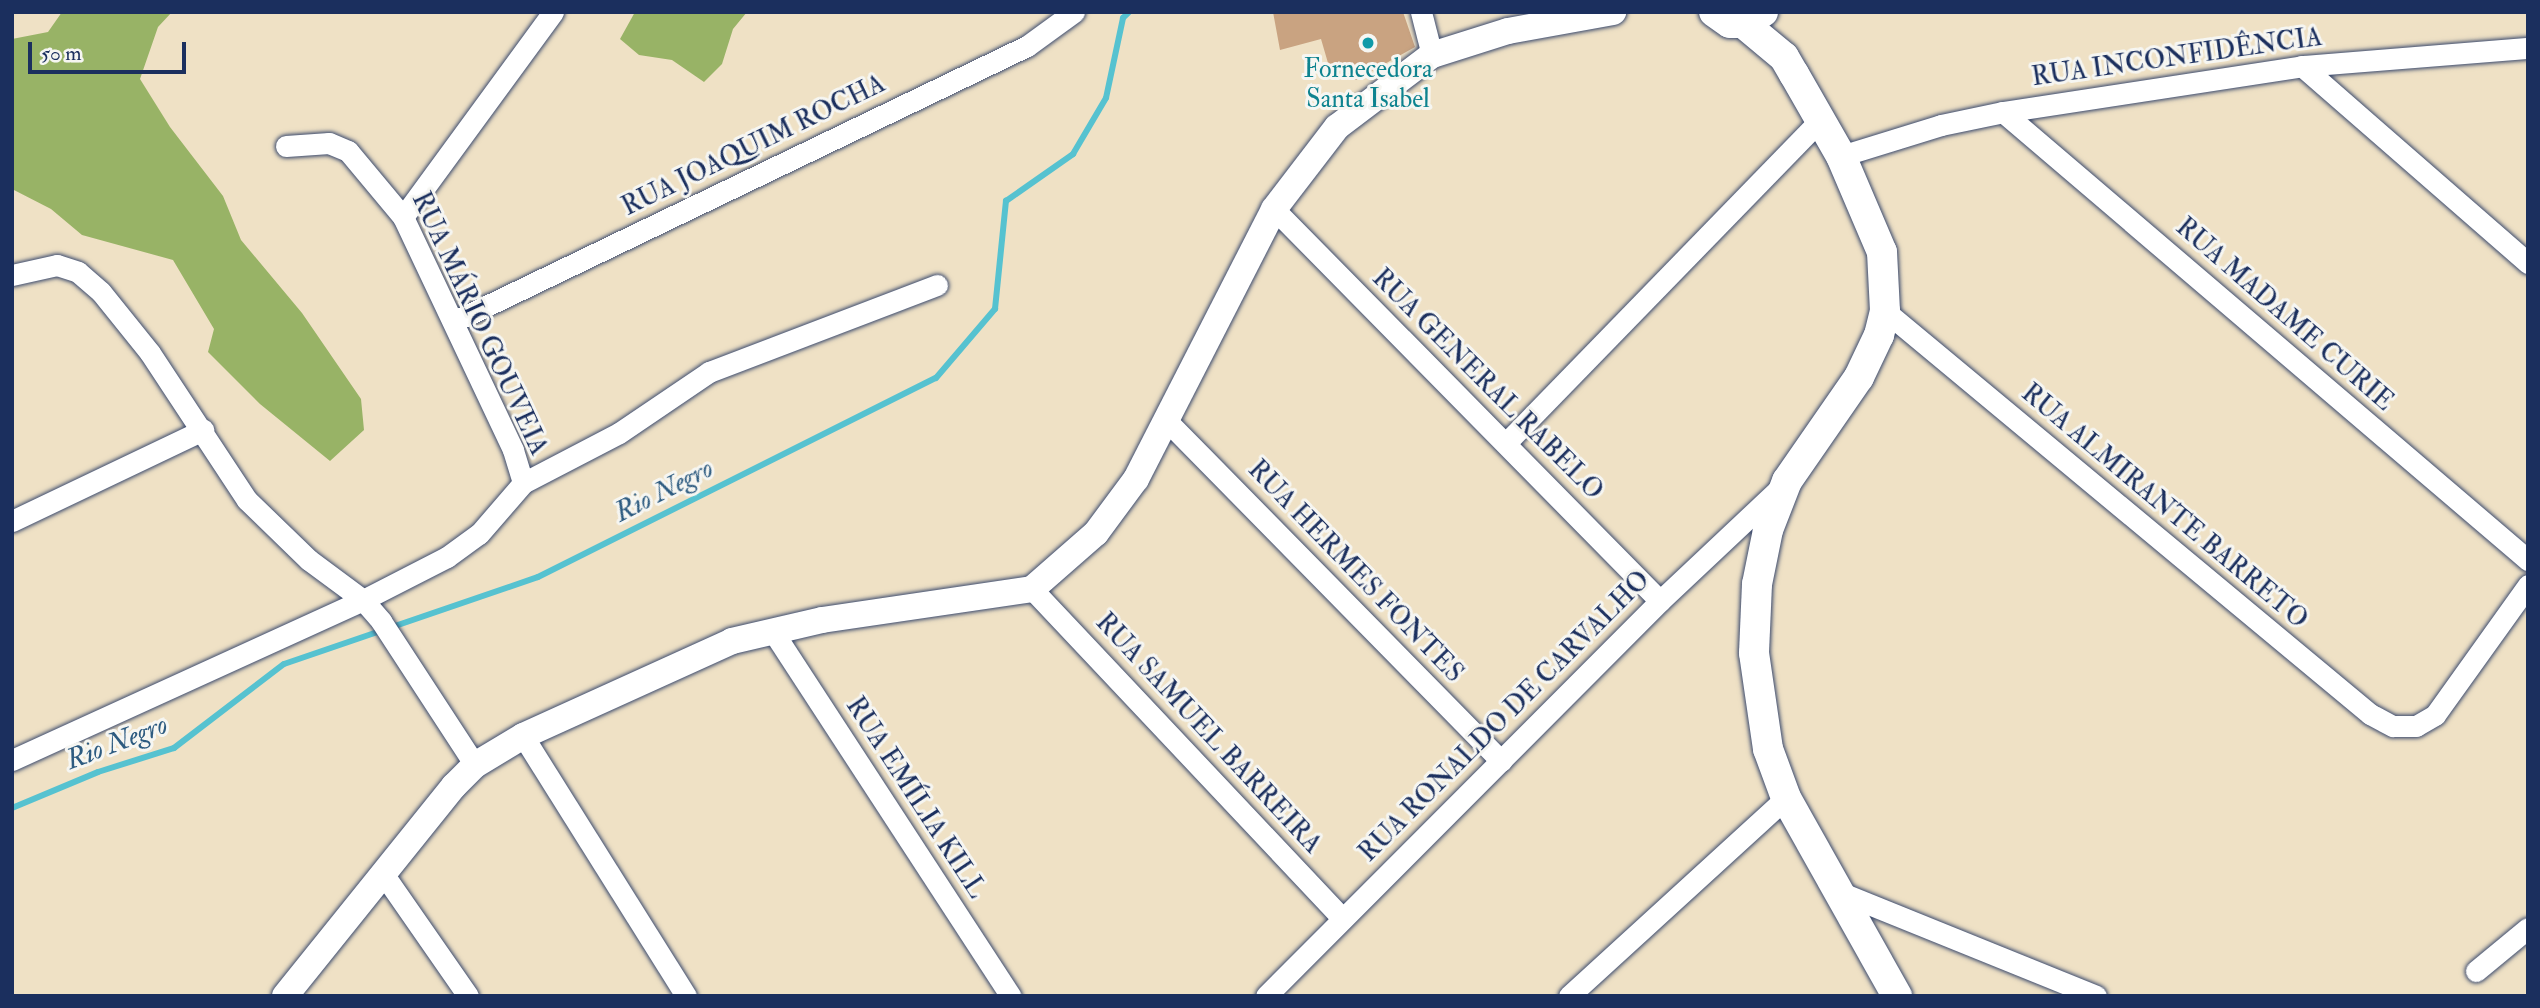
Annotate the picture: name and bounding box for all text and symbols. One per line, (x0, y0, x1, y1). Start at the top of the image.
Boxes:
street label: RUA INCONFIDÊNCIA (2030, 22, 2324, 94)
scale bar (32, 28, 189, 72)
marker: Fornecedora Santa Isabel (1360, 35, 1376, 51)
text: 50 m (41, 40, 82, 67)
place label: Fornecedora Santa Isabel (1303, 54, 1433, 116)
street label: RUA JOAQUIM ROCHA (617, 69, 891, 223)
street label: RUA MÁRIO GOUVEIA (404, 187, 554, 461)
street label: RUA MADAME CURIE (2169, 212, 2399, 418)
street label: RUA GENERAL RABELO (1365, 263, 1609, 507)
street label: RUA ALMIRANTE BARRETO (2015, 378, 2313, 636)
water label: Rio Negro (609, 452, 719, 530)
street label: RUA HERMES FONTES (1241, 455, 1469, 689)
street label: RUA RONALDO DE CARVALHO (1353, 565, 1657, 869)
street label: RUA SAMUEL BARREIRA (1088, 607, 1328, 861)
street label: RUA EMÍLIA KILL (838, 692, 992, 904)
water label: Rio Negro (61, 708, 173, 778)

